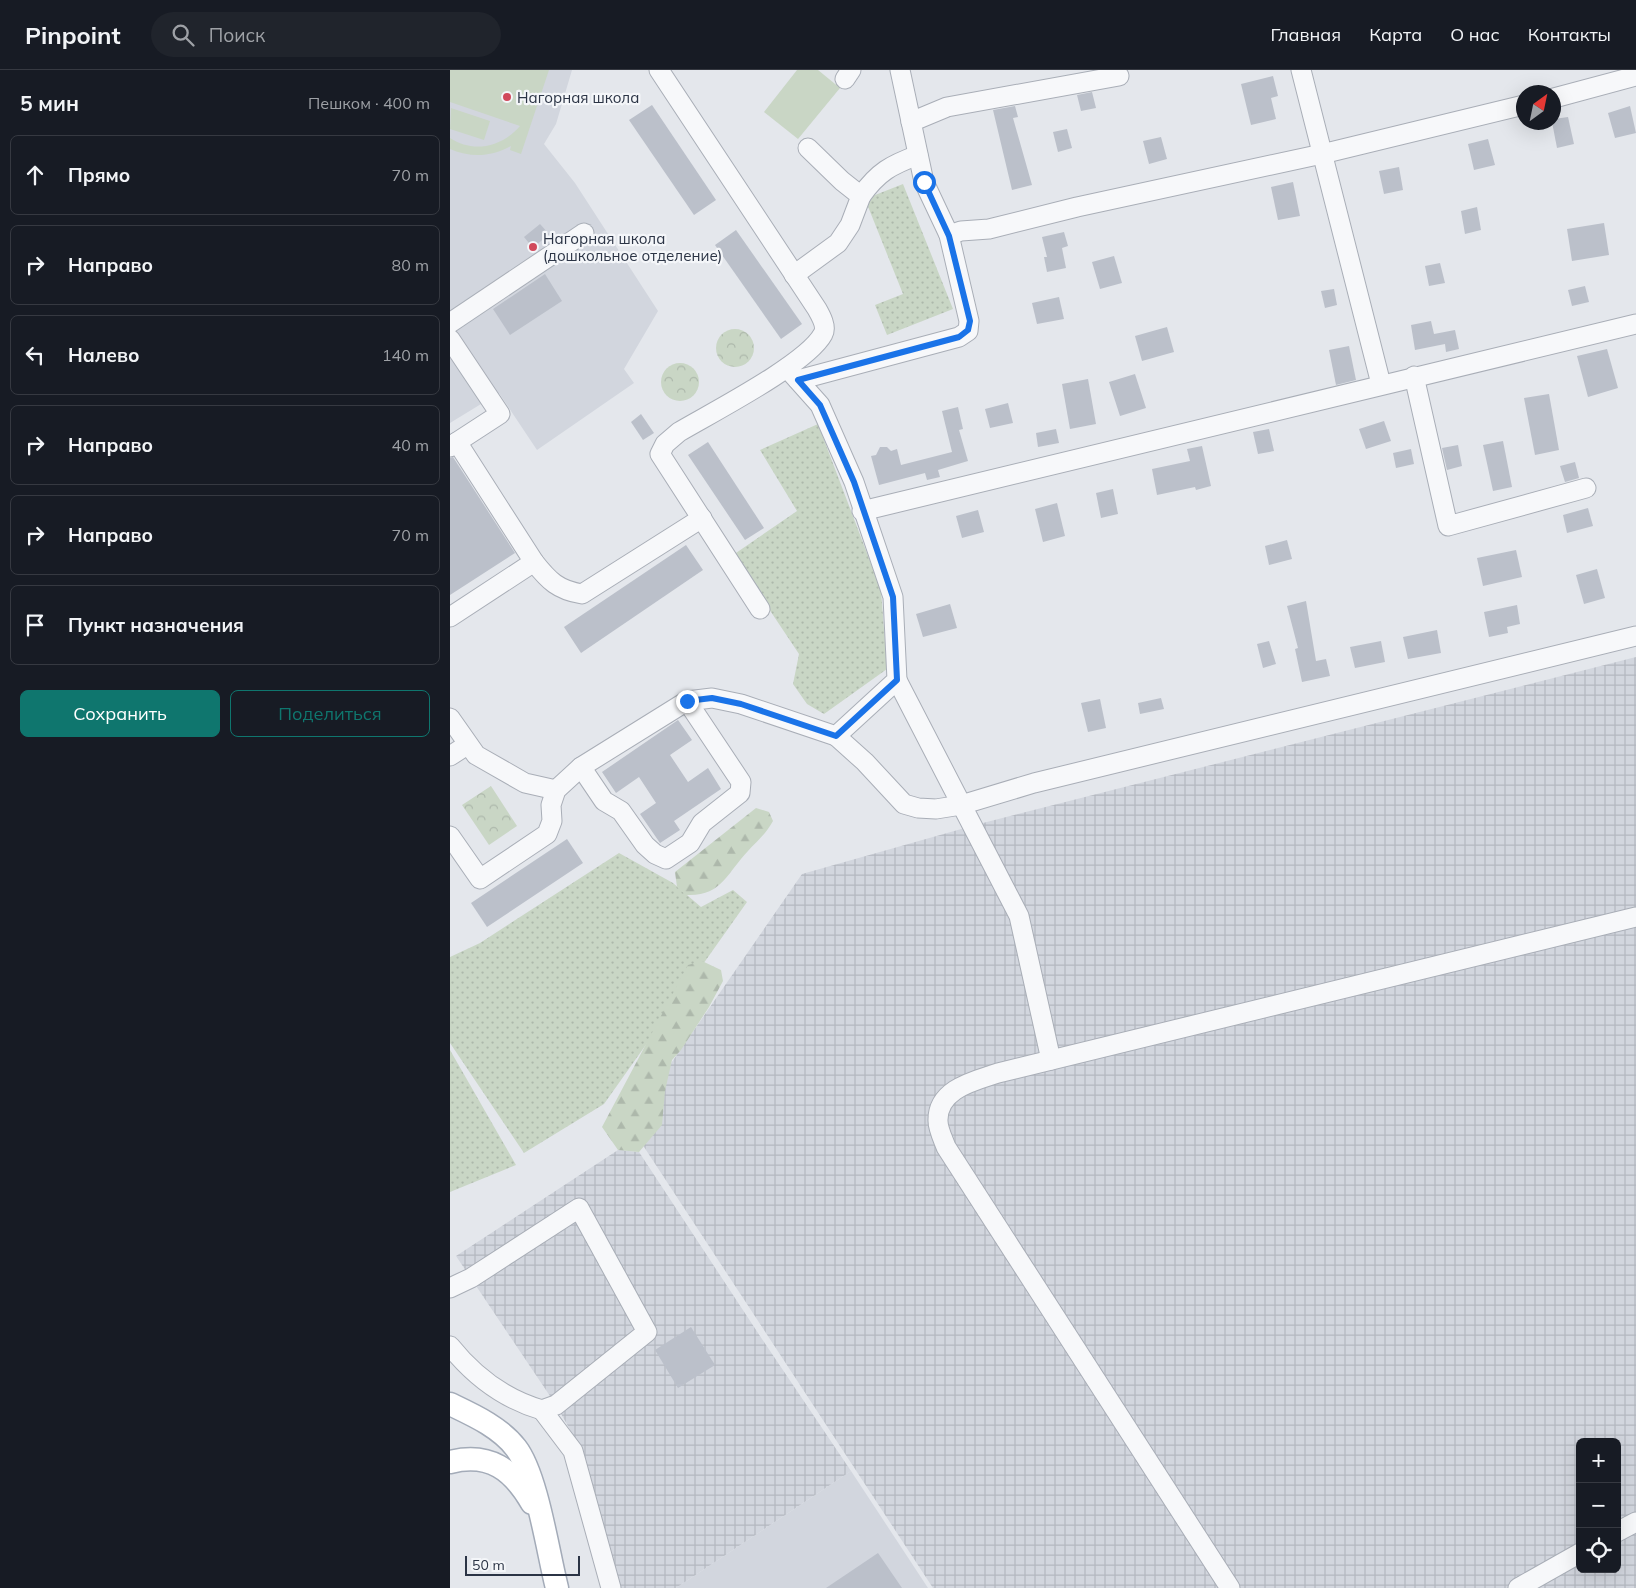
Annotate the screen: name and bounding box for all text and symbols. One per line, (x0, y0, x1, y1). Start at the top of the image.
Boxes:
search box (151, 12, 501, 57)
text: Pinpoint (25, 20, 121, 50)
icon: search (169, 21, 197, 49)
text: Поиск (209, 23, 265, 47)
text: Главная (1271, 23, 1341, 46)
text: Карта (1369, 23, 1422, 46)
text: О нас (1450, 23, 1500, 46)
text: Контакты (1528, 23, 1611, 46)
north arrow (1516, 85, 1561, 130)
place label: Нагорная школа (517, 88, 639, 107)
text: 5 мин (20, 90, 79, 116)
marker: Нагорная школа (501, 91, 513, 103)
text: Пешком · 400 m (308, 93, 430, 113)
icon: ahead (21, 161, 49, 189)
text: Прямо (68, 163, 130, 187)
text: 70 m (392, 165, 429, 185)
route start (913, 171, 936, 194)
place label: Нагорная школа (дошкольное отделение) (543, 229, 722, 265)
marker: Нагорная школа (дошкольное отделение) (527, 241, 539, 253)
icon: right (21, 251, 49, 279)
text: Направо (68, 253, 153, 277)
text: 80 m (392, 255, 429, 275)
icon: left (21, 341, 49, 369)
text: Налево (68, 343, 140, 367)
text: 140 m (382, 345, 429, 365)
icon: right (21, 431, 49, 459)
text: Направо (68, 433, 153, 457)
text: 40 m (392, 435, 429, 455)
icon: right (21, 521, 49, 549)
text: Направо (68, 523, 153, 547)
text: 70 m (392, 525, 429, 545)
icon: arrive (21, 611, 49, 639)
text: Пункт назначения (68, 613, 244, 637)
button: Сохранить (20, 690, 220, 737)
button: Поделиться (230, 690, 430, 737)
route end (676, 690, 699, 713)
map controls (1576, 1438, 1621, 1573)
button: + (1576, 1438, 1621, 1483)
button: − (1576, 1483, 1621, 1528)
button: locate (1576, 1528, 1621, 1573)
scale bar (465, 1553, 580, 1576)
text: 50 m (472, 1556, 505, 1574)

